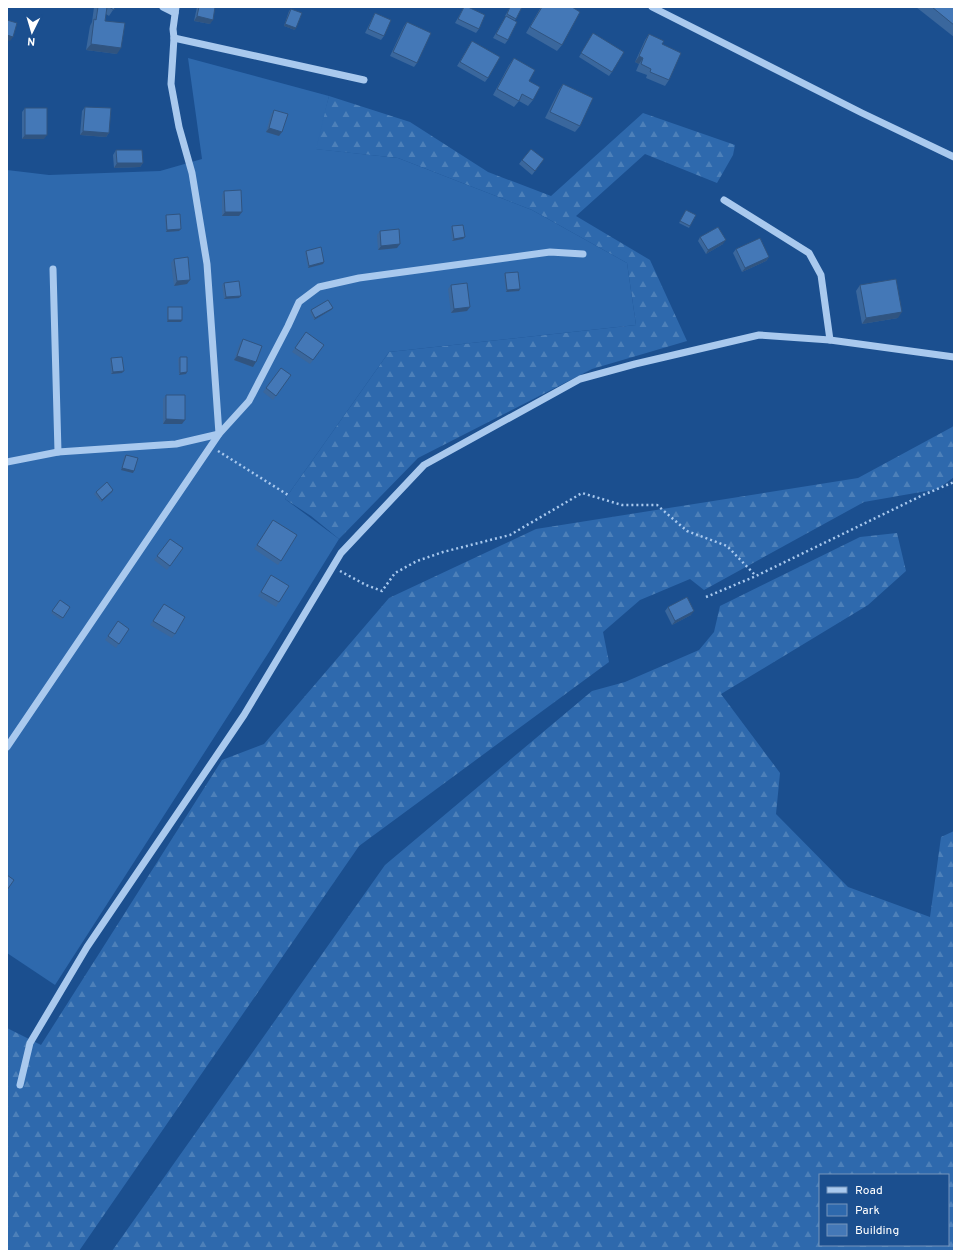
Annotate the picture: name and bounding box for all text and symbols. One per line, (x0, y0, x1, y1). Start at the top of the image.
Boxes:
north arrow (12, 12, 52, 52)
text: N (27, 34, 36, 48)
legend (819, 1174, 949, 1246)
text: Road (855, 1183, 883, 1199)
text: Park (855, 1203, 880, 1219)
text: Building (855, 1223, 899, 1239)

